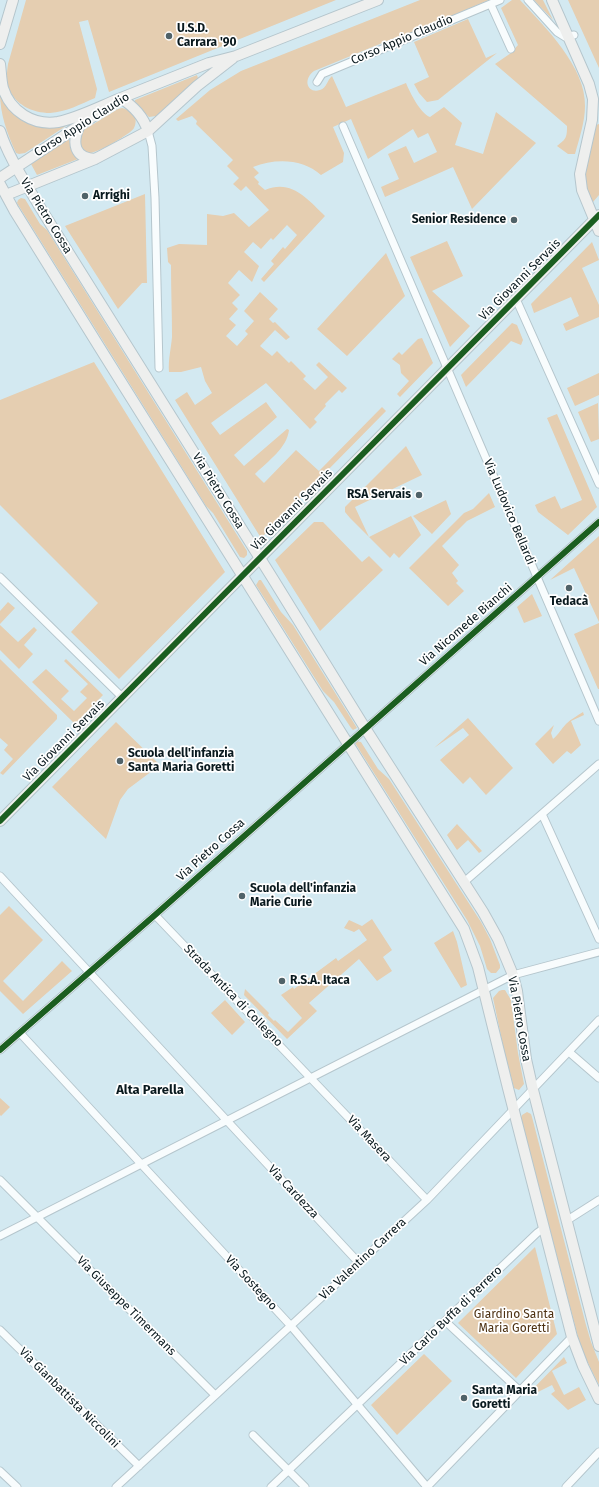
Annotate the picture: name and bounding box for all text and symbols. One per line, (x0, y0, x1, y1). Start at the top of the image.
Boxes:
street label: Corso Appio Claudio (349, 12, 455, 68)
place label: U.S.D. Carrara '90 (177, 22, 237, 50)
marker: U.S.D. Carrara '90 (164, 31, 174, 41)
street label: Corso Appio Claudio (32, 90, 132, 160)
street label: Via Pietro Cossa (17, 176, 75, 256)
place label: Arrighi (93, 189, 130, 203)
marker: Arrighi (80, 191, 90, 201)
place label: Senior Residence (412, 213, 506, 227)
marker: Senior Residence (509, 215, 519, 225)
street label: Via Giovanni Servais (476, 236, 564, 324)
street label: Via Pietro Cossa (189, 451, 247, 531)
street label: Via Ludovico Bellardi (480, 457, 538, 567)
street label: Via Giovanni Servais (248, 466, 336, 554)
place label: RSA Servais (347, 488, 411, 502)
marker: RSA Servais (414, 490, 424, 500)
street label: Via Nicomede Bianchi (417, 581, 515, 669)
marker: Tedacà (564, 583, 574, 593)
place label: Tedacà (550, 595, 588, 609)
street label: Via Giovanni Servais (20, 697, 108, 785)
place label: Scuola dell'infanzia Santa Maria Goretti (128, 747, 234, 775)
marker: Scuola dell'infanzia Santa Maria Goretti (115, 756, 125, 766)
street label: Via Pietro Cossa (174, 816, 248, 884)
place label: Scuola dell'infanzia Marie Curie (250, 882, 356, 910)
marker: Scuola dell'infanzia Marie Curie (237, 891, 247, 901)
street label: Strada Antica di Collegno (180, 942, 286, 1050)
place label: R.S.A. Itaca (290, 974, 350, 988)
street label: Via Pietro Cossa (504, 975, 534, 1063)
marker: R.S.A. Itaca (277, 976, 287, 986)
district label: Alta Parella (116, 1082, 184, 1098)
street label: Via Masera (344, 1113, 394, 1165)
street label: Via Cardezza (265, 1162, 321, 1222)
street label: Via Valentino Carrera (317, 1215, 409, 1303)
street label: Via Giuseppe Timermans (73, 1253, 179, 1359)
street label: Via Sostegno (222, 1253, 280, 1313)
street label: Via Carlo Buffa di Perrero (397, 1263, 505, 1369)
park label: Giardino Santa Maria Goretti (474, 1308, 554, 1336)
street label: Via Gianbattista Niccolini (16, 1345, 122, 1451)
place label: Santa Maria Goretti (472, 1384, 537, 1412)
marker: Santa Maria Goretti (459, 1393, 469, 1403)

